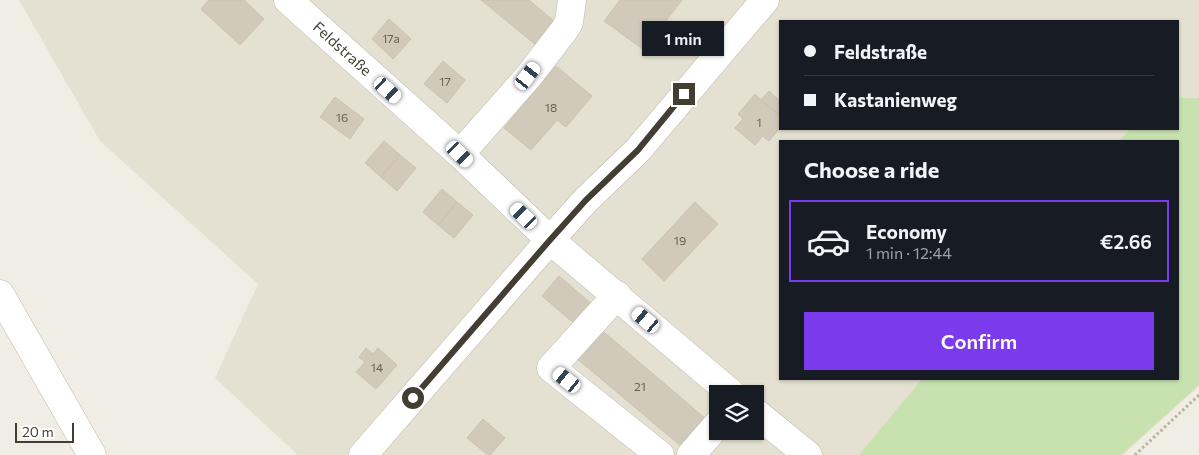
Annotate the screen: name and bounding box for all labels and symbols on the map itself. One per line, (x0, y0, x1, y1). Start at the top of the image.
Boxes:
street label: Feldstraße (310, 17, 376, 79)
callout: 1 min (643, 22, 725, 56)
house number: 17a (382, 31, 400, 45)
car (512, 60, 543, 92)
car (371, 74, 404, 106)
house number: 17 (439, 74, 451, 88)
route end (673, 83, 695, 105)
house number: 18 (545, 100, 557, 114)
house number: 16 (336, 110, 348, 124)
house number: 1 (756, 115, 762, 129)
car (443, 138, 476, 170)
car (507, 200, 540, 232)
house number: 19 (674, 233, 686, 247)
car (629, 305, 662, 335)
house number: 14 (371, 360, 383, 374)
car (550, 365, 583, 395)
house number: 21 (634, 379, 646, 393)
route start (402, 387, 424, 409)
scale bar (15, 420, 74, 443)

